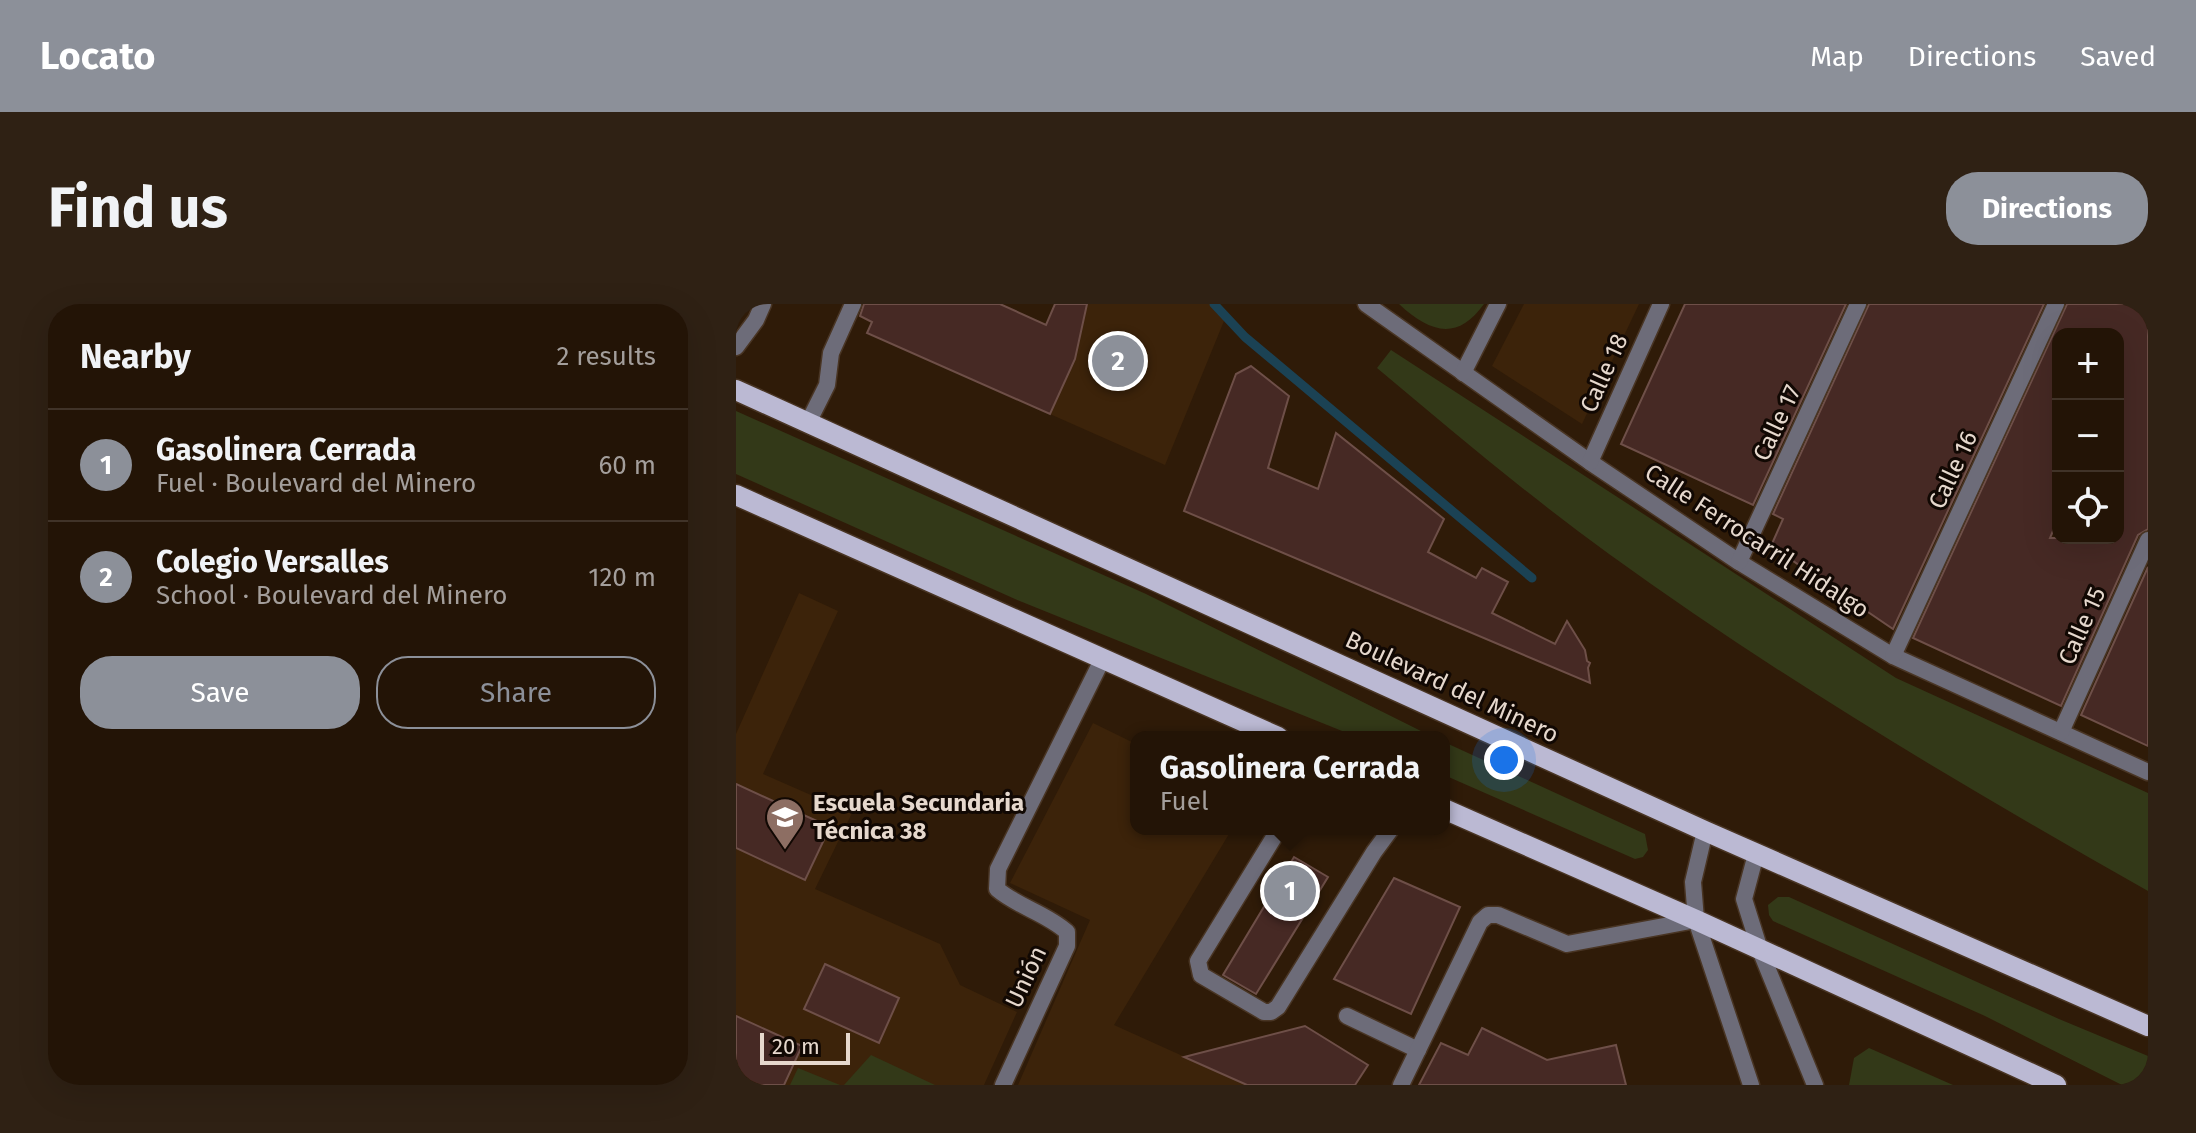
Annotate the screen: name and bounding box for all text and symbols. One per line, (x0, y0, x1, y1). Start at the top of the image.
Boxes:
text: Locato (40, 33, 156, 79)
text: Map (1810, 40, 1864, 73)
text: Directions (1908, 40, 2036, 73)
text: Saved (2080, 40, 2156, 73)
button: Directions (1946, 172, 2148, 245)
text: Find us (48, 175, 228, 242)
map controls (2052, 328, 2124, 544)
button: + (2052, 328, 2124, 400)
street label: Calle 18 (1574, 329, 1634, 417)
pin: 2 (1092, 331, 1144, 391)
text: Nearby (80, 336, 191, 377)
text: 2 results (556, 341, 656, 372)
street label: Calle 17 (1747, 381, 1807, 465)
button: − (2052, 400, 2124, 472)
street label: Calle 16 (1923, 427, 1983, 513)
text: Gasolinera Cerrada (156, 432, 416, 468)
text: 1 (100, 450, 112, 481)
text: 60 m (598, 450, 656, 481)
street label: Calle Ferrocarril Hidalgo (1640, 458, 1874, 624)
text: Fuel · Boulevard del Minero (156, 468, 476, 499)
button: locate (2052, 472, 2124, 544)
text: Colegio Versalles (156, 544, 389, 580)
text: 2 (99, 562, 113, 593)
text: 120 m (588, 562, 656, 593)
text: School · Boulevard del Minero (156, 580, 507, 611)
street label: Calle 15 (2053, 583, 2111, 669)
street label: Boulevard del Minero (1341, 625, 1563, 749)
button: Save (80, 656, 360, 729)
button: Share (376, 656, 656, 729)
popup (1130, 731, 1450, 835)
your location (1484, 740, 1524, 780)
text: Gasolinera Cerrada (1160, 750, 1420, 786)
text: Fuel (1160, 786, 1209, 817)
place label: Escuela Secundaria Técnica 38 (813, 789, 1024, 845)
school or university icon: Escuela Secundaria Técnica 38 (764, 796, 806, 851)
pin: 1 (1264, 861, 1316, 921)
street label: Unión (1000, 942, 1052, 1012)
scale bar (760, 1029, 850, 1065)
text: 20 m (772, 1033, 820, 1060)

